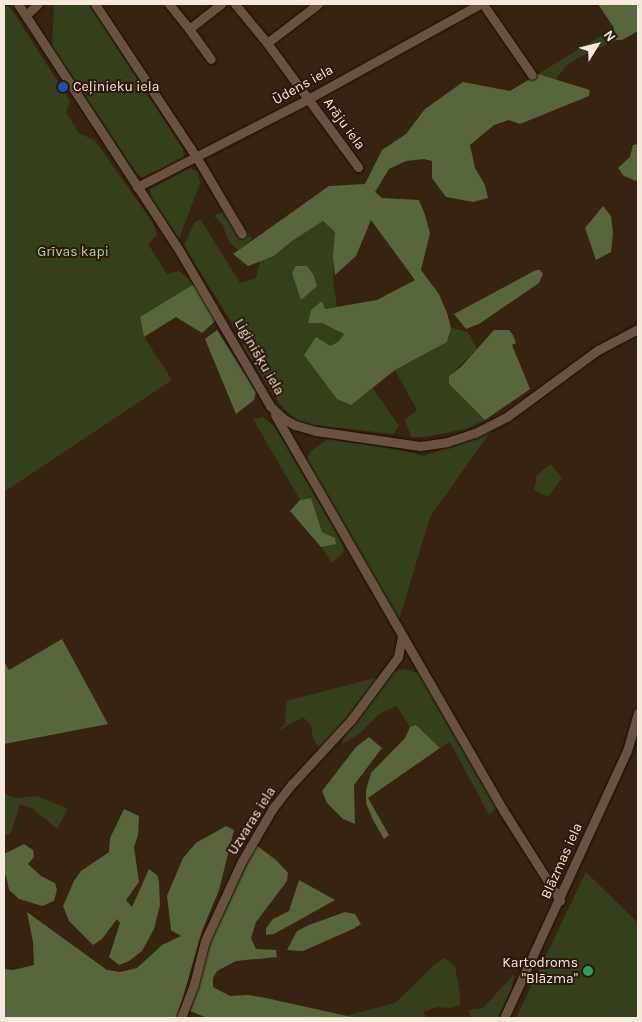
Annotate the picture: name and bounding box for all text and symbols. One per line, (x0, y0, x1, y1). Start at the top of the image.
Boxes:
north arrow (572, 20, 622, 70)
text: N (600, 27, 619, 45)
street label: Ūdens iela (270, 61, 336, 109)
place label: Ceļinieku iela (73, 79, 159, 95)
marker: Ceļinieku iela (57, 81, 69, 93)
street label: Arāju iela (320, 95, 368, 153)
park label: Grīvas kapi (37, 244, 109, 260)
street label: Liginišķu iela (230, 316, 288, 398)
street label: Uzvaras iela (224, 784, 280, 858)
street label: Blāzmas iela (538, 820, 586, 902)
place label: Kartodroms "Blāzma" (502, 955, 578, 988)
marker: Kartodroms "Blāzma" (582, 965, 594, 977)

